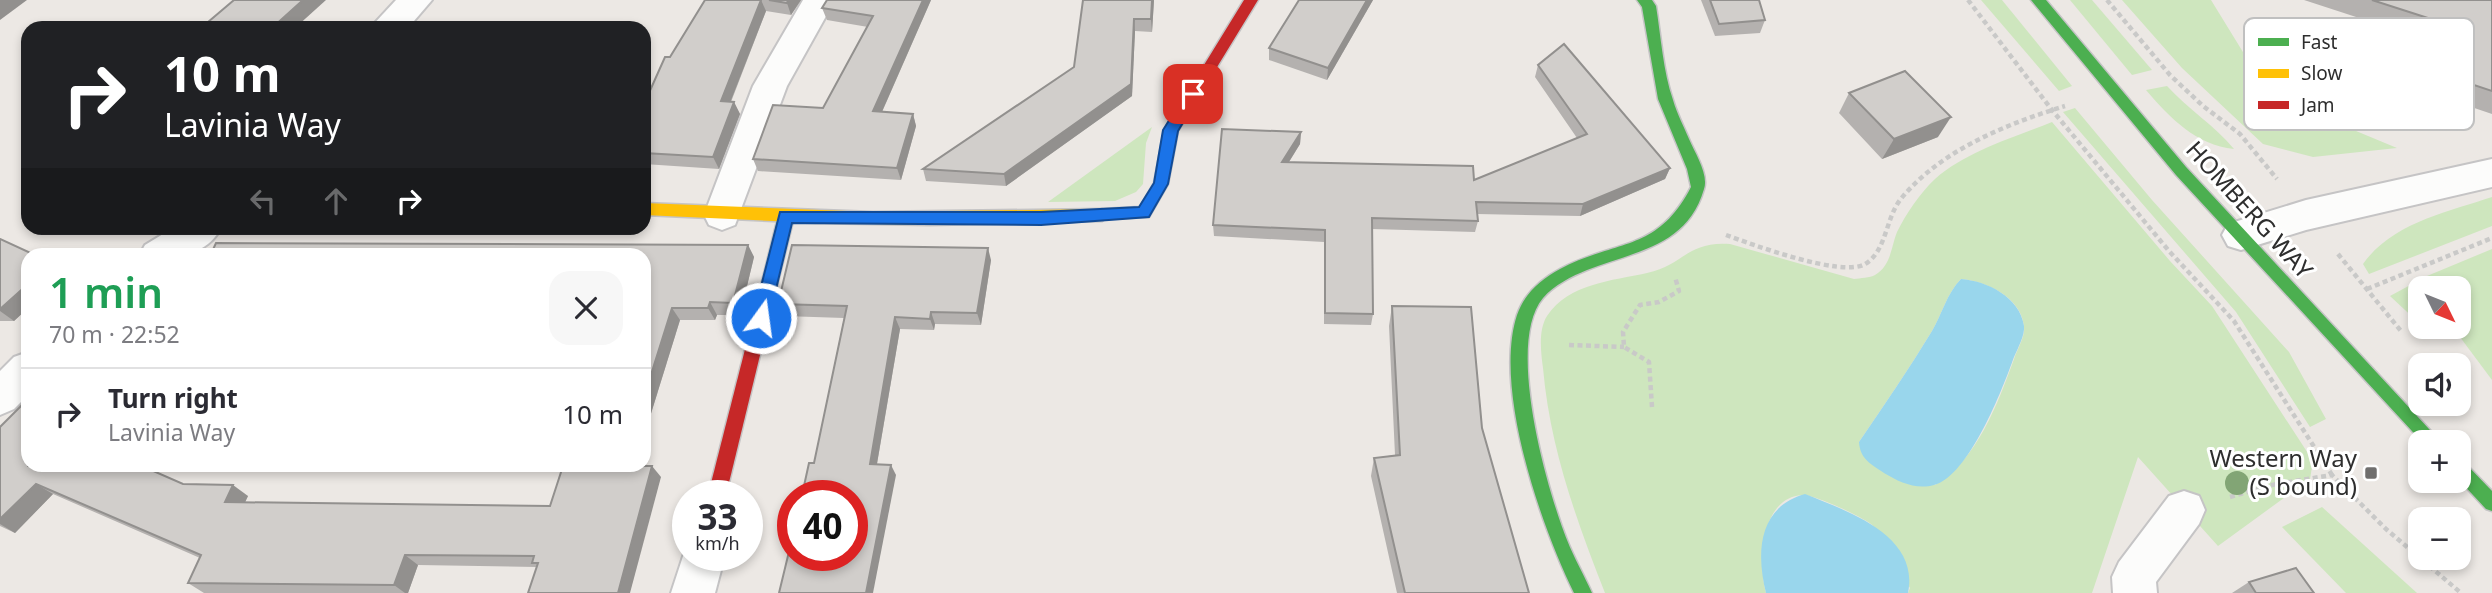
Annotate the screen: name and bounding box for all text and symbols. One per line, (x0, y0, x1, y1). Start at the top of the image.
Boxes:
legend (2244, 18, 2474, 130)
text: Fast (2301, 29, 2338, 55)
text: 10 m (164, 40, 281, 106)
icon: right (49, 49, 140, 140)
text: Slow (2301, 60, 2342, 86)
pin (1163, 64, 1223, 124)
icon: arrive (1174, 75, 1212, 113)
text: Jam (2299, 92, 2335, 118)
text: Lavinia Way (164, 103, 341, 146)
street label: HOMBERG WAY (2179, 133, 2321, 285)
icon: left (244, 182, 282, 220)
icon: ahead (317, 182, 355, 220)
icon: right (390, 182, 428, 220)
text: 1 min (49, 263, 163, 320)
button: close (549, 271, 623, 345)
north arrow (2408, 276, 2471, 340)
map controls (2408, 276, 2471, 570)
position arrow (724, 281, 798, 355)
text: 70 m · 22:52 (49, 318, 180, 350)
button: sound (2408, 353, 2471, 416)
text: Turn right (108, 380, 238, 416)
icon: right (49, 395, 87, 433)
text: 10 m (562, 396, 623, 432)
text: Lavinia Way (108, 416, 235, 448)
button: + (2408, 430, 2471, 493)
place label: Western Way (S bound) (2209, 441, 2358, 502)
marker: Western Way (S bound) (2363, 465, 2379, 481)
speed limit sign: 40 (777, 480, 868, 571)
text: 33 (697, 493, 738, 540)
button: − (2408, 507, 2471, 570)
text: km/h (695, 531, 740, 555)

